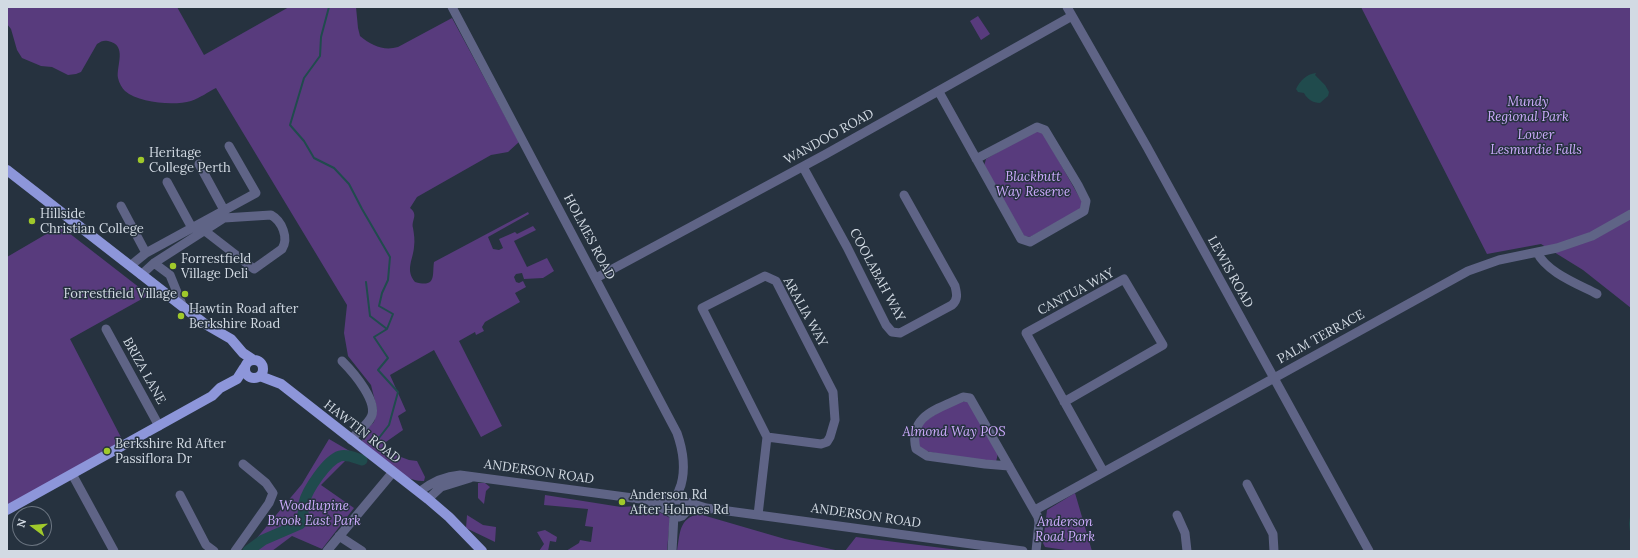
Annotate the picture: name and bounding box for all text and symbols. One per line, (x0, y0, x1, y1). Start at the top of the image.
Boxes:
park label: Mundy Regional Park (1487, 94, 1569, 125)
street label: WANDOO ROAD (781, 106, 877, 168)
park label: Lower Lesmurdie Falls (1490, 127, 1582, 158)
place label: Heritage College Perth (149, 145, 231, 176)
marker: Heritage College Perth (136, 155, 146, 165)
park label: Blackbutt Way Reserve (996, 169, 1070, 200)
street label: HOLMES ROAD (560, 192, 618, 282)
place label: Hillside Christian College (40, 206, 144, 237)
marker: Hillside Christian College (27, 216, 37, 226)
street label: COOLABAH WAY (846, 226, 908, 324)
street label: LEWIS ROAD (1204, 233, 1256, 311)
place label: Forrestfield Village Deli (181, 251, 251, 282)
marker: Forrestfield Village Deli (168, 261, 178, 271)
street label: CANTUA WAY (1035, 265, 1117, 319)
street label: ARALIA WAY (780, 275, 830, 349)
place label: Forrestfield Village (63, 286, 177, 302)
marker: Forrestfield Village (180, 289, 190, 299)
place label: Hawtin Road after Berkshire Road (189, 301, 298, 332)
street label: PALM TERRACE (1275, 307, 1367, 367)
marker: Hawtin Road after Berkshire Road (176, 311, 186, 321)
street label: BRIZA LANE (119, 335, 169, 407)
street label: HAWTIN ROAD (321, 397, 403, 467)
park label: Almond Way POS (902, 424, 1006, 440)
place label: Berkshire Rd After Passiflora Dr (115, 436, 226, 467)
marker: Berkshire Rd After Passiflora Dr (102, 446, 112, 456)
street label: ANDERSON ROAD (483, 457, 595, 487)
place label: Anderson Rd After Holmes Rd (630, 487, 729, 518)
marker: Anderson Rd After Holmes Rd (617, 497, 627, 507)
park label: Woodlupine Brook East Park (267, 498, 361, 529)
street label: ANDERSON ROAD (810, 501, 922, 531)
north arrow (12, 506, 52, 546)
park label: Anderson Road Park (1035, 514, 1095, 545)
text: N (14, 517, 29, 529)

